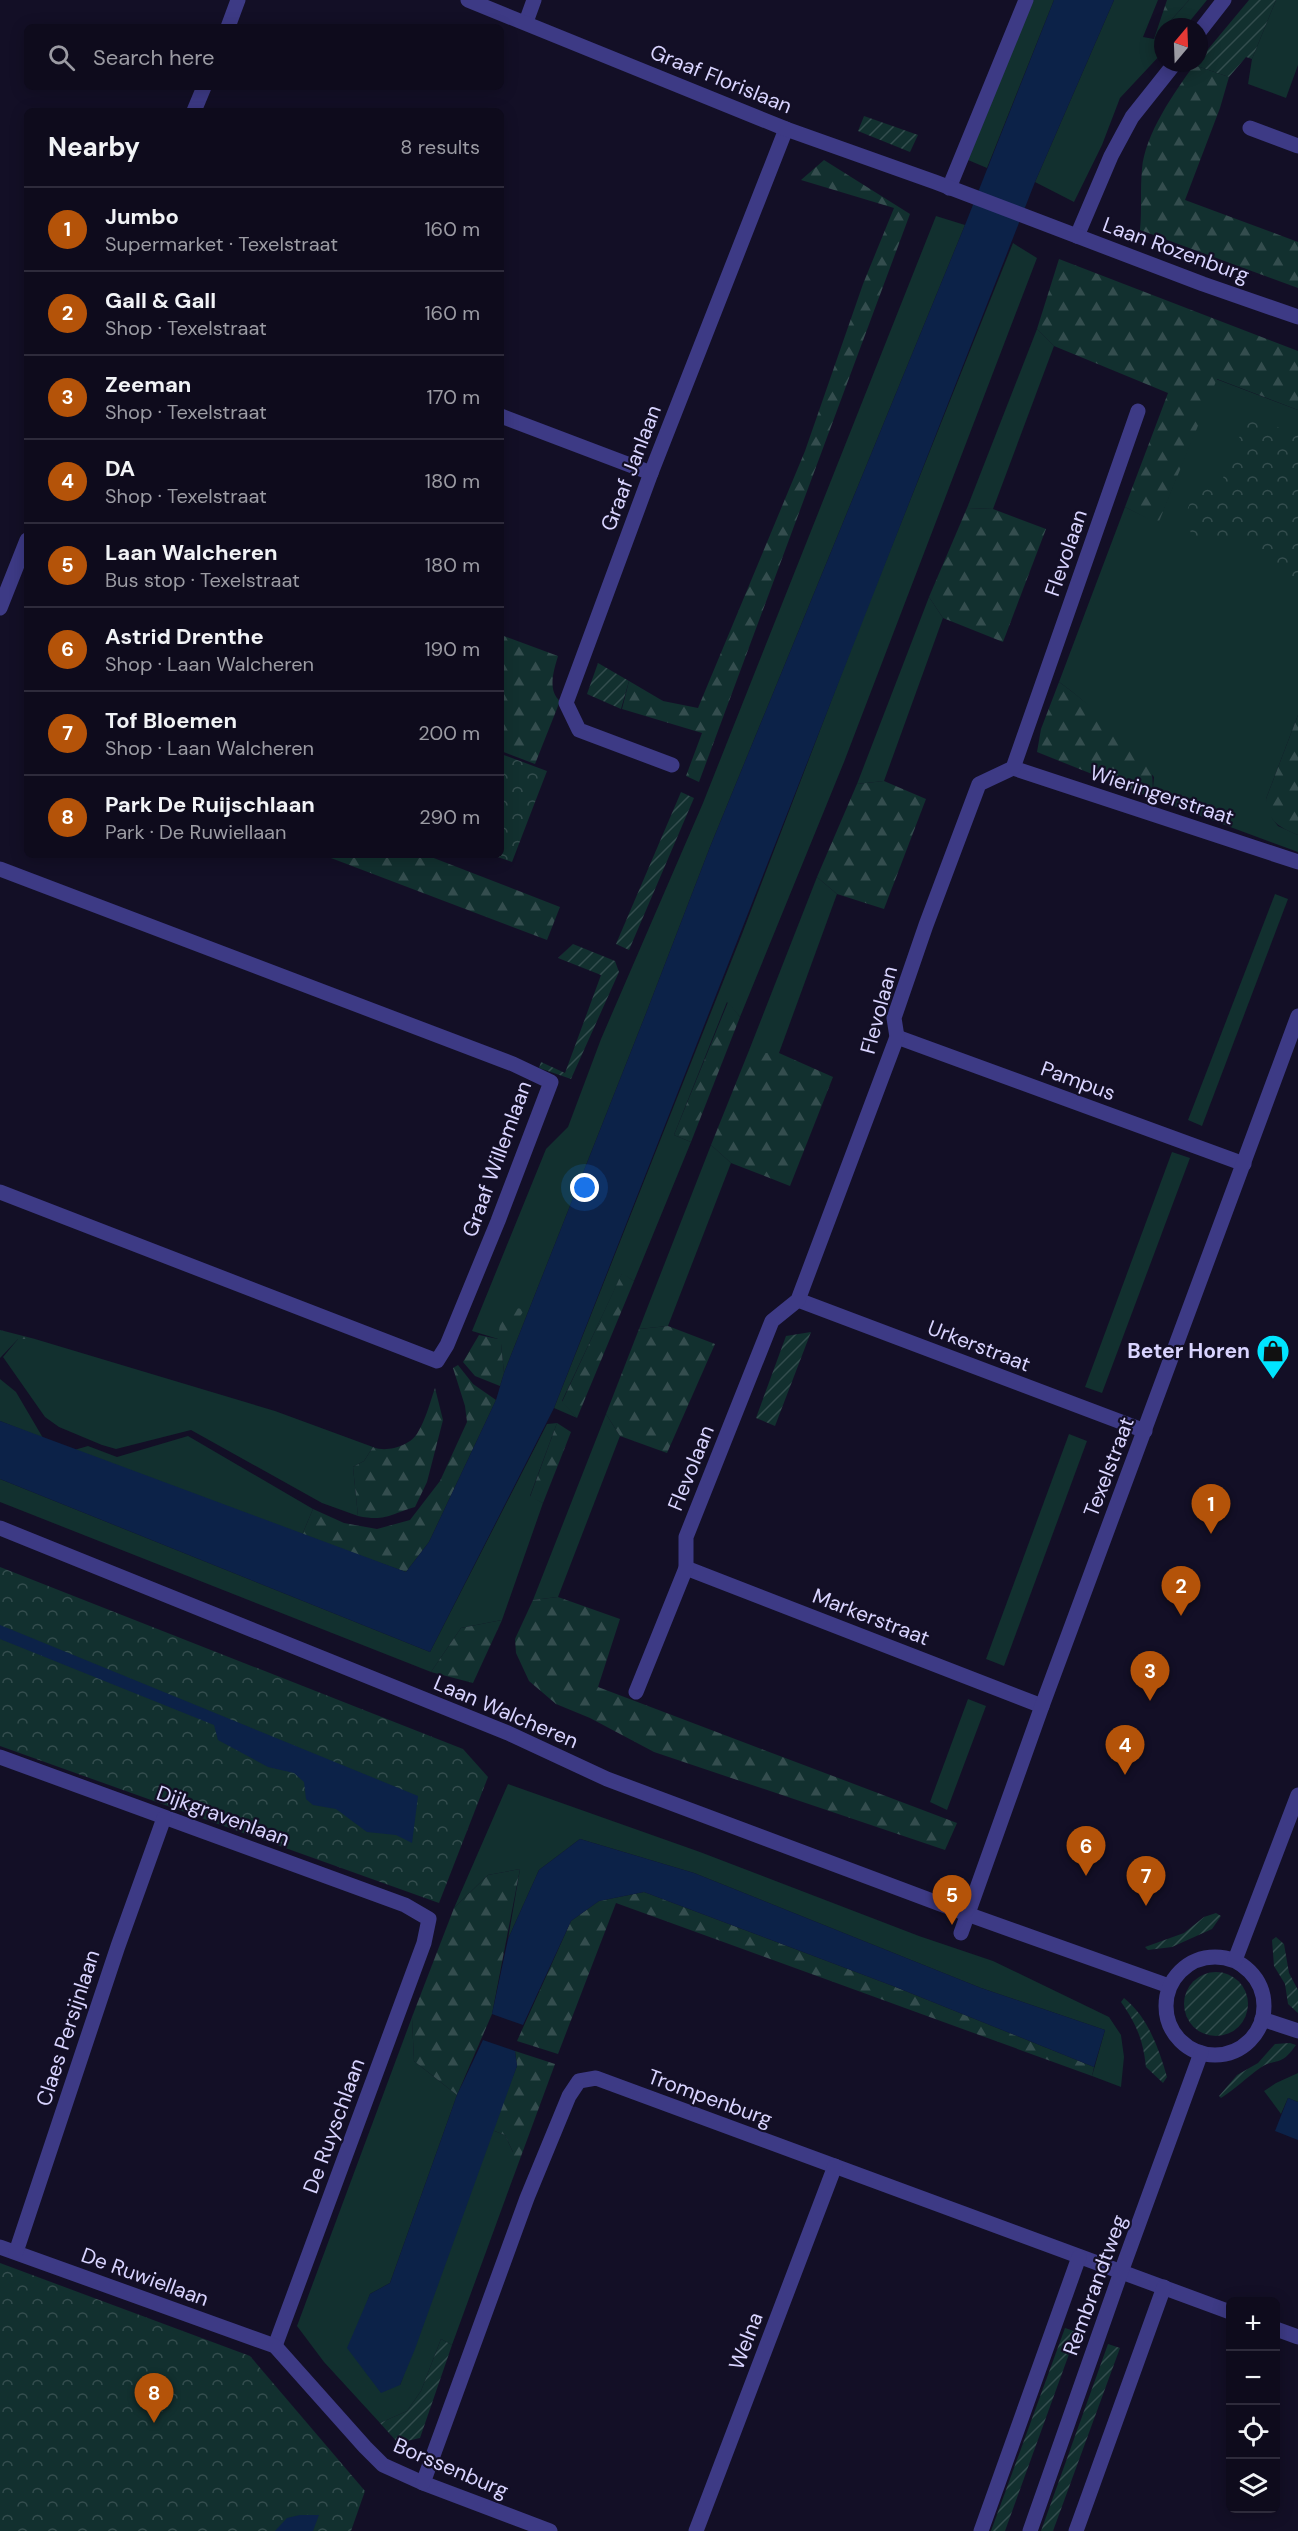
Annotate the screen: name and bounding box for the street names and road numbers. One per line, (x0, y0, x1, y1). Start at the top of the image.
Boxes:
street label: Graaf Florislaan (646, 38, 796, 120)
street label: Laan Rozenburg (1099, 211, 1253, 290)
street label: Graaf Janlaan (594, 401, 668, 535)
street label: Flevolaan (1038, 506, 1094, 600)
street label: Wieringerstraat (1086, 759, 1238, 831)
street label: Flevolaan (854, 963, 904, 1057)
street label: Pampus (1037, 1055, 1119, 1107)
street label: Graaf Willemlaan (456, 1077, 538, 1241)
street label: Urkerstraat (924, 1314, 1034, 1378)
street label: Texelstraat (1077, 1413, 1141, 1521)
street label: Flevolaan (661, 1421, 721, 1515)
street label: Markerstraat (808, 1582, 934, 1652)
street label: Laan Walcheren (429, 1669, 583, 1755)
street label: Dijkgravenlaan (153, 1779, 293, 1853)
street label: Claes Persijnlaan (30, 1946, 106, 2110)
street label: De Ruyschlaan (297, 2055, 371, 2197)
street label: Trompenburg (644, 2062, 776, 2134)
street label: Rembrandtweg (1057, 2211, 1133, 2359)
street label: De Ruwiellaan (77, 2241, 213, 2313)
street label: Welna (722, 2308, 770, 2374)
street label: Borssenburg (389, 2431, 513, 2505)

